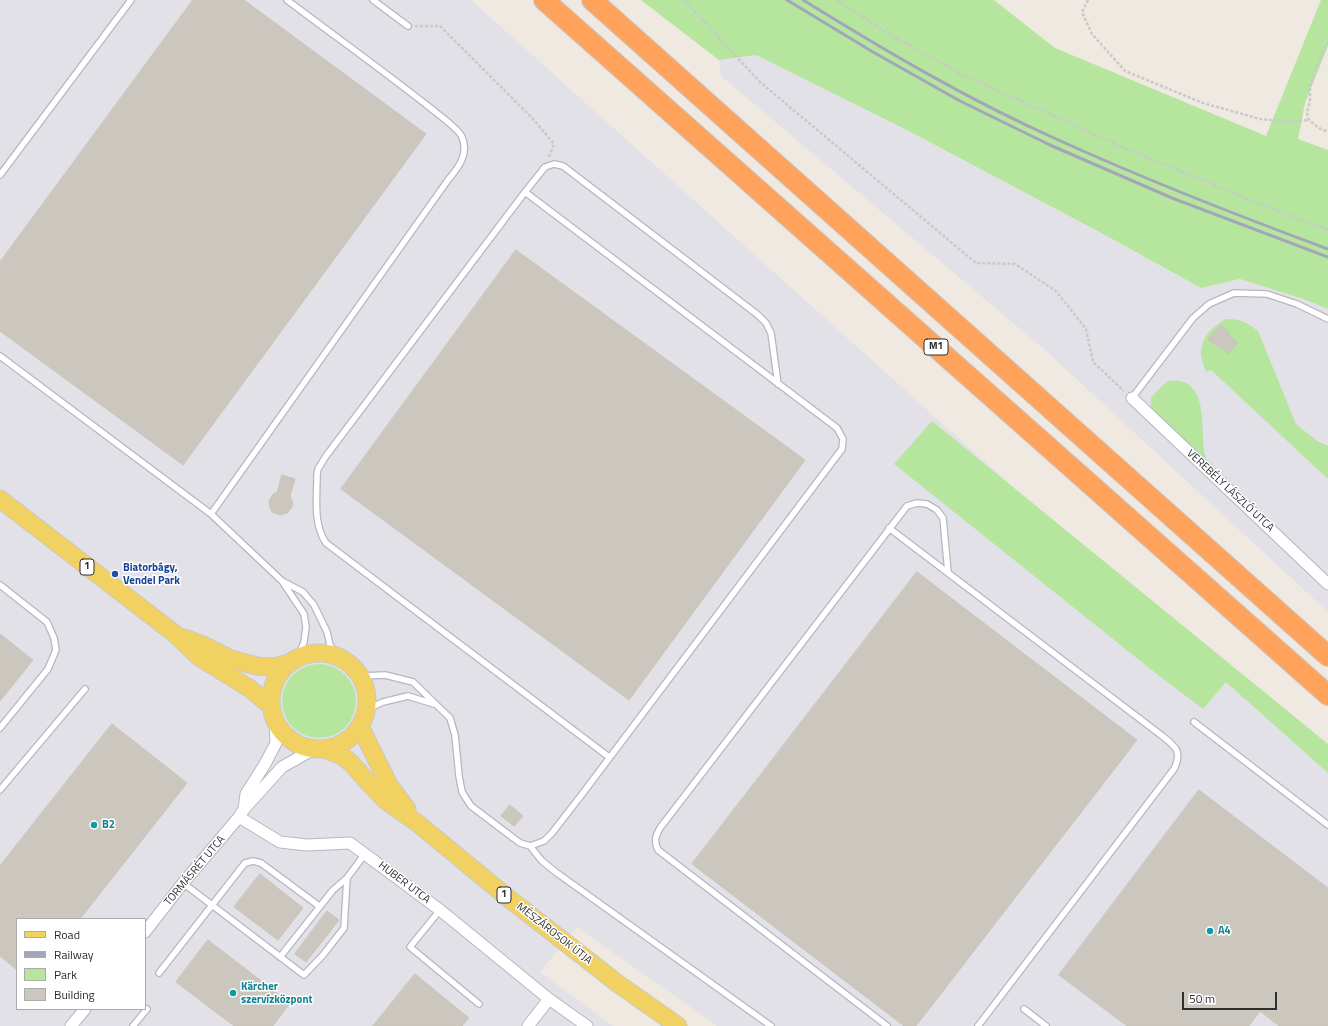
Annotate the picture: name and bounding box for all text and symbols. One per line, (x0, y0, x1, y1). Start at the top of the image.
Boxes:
road number: M1 (924, 339, 948, 355)
street label: VEREBÉLY LÁSZLÓ UTCA (1184, 447, 1276, 535)
road number: 1 (80, 559, 94, 575)
place label: Biatorbágy, Vendel Park (123, 561, 180, 587)
marker: Biatorbágy, Vendel Park (110, 569, 120, 579)
place label: B2 (102, 818, 115, 832)
marker: B2 (89, 820, 99, 830)
street label: TORMÁSRÉT UTCA (162, 833, 228, 909)
street label: HUBER UTCA (375, 859, 433, 907)
road number: 1 (497, 887, 511, 903)
street label: MÉSZÁROSOK ÚTJA (514, 900, 594, 968)
legend (16, 918, 146, 1010)
place label: A4 (1218, 924, 1231, 938)
text: Road (54, 925, 80, 944)
marker: A4 (1205, 926, 1215, 936)
text: Railway (54, 945, 94, 964)
text: Park (54, 965, 77, 984)
place label: Kärcher szervízközpont (241, 980, 313, 1006)
scale bar (1184, 984, 1279, 1010)
text: Building (54, 985, 95, 1004)
marker: Kärcher szervízközpont (228, 988, 238, 998)
text: 50 m (1189, 989, 1215, 1008)

